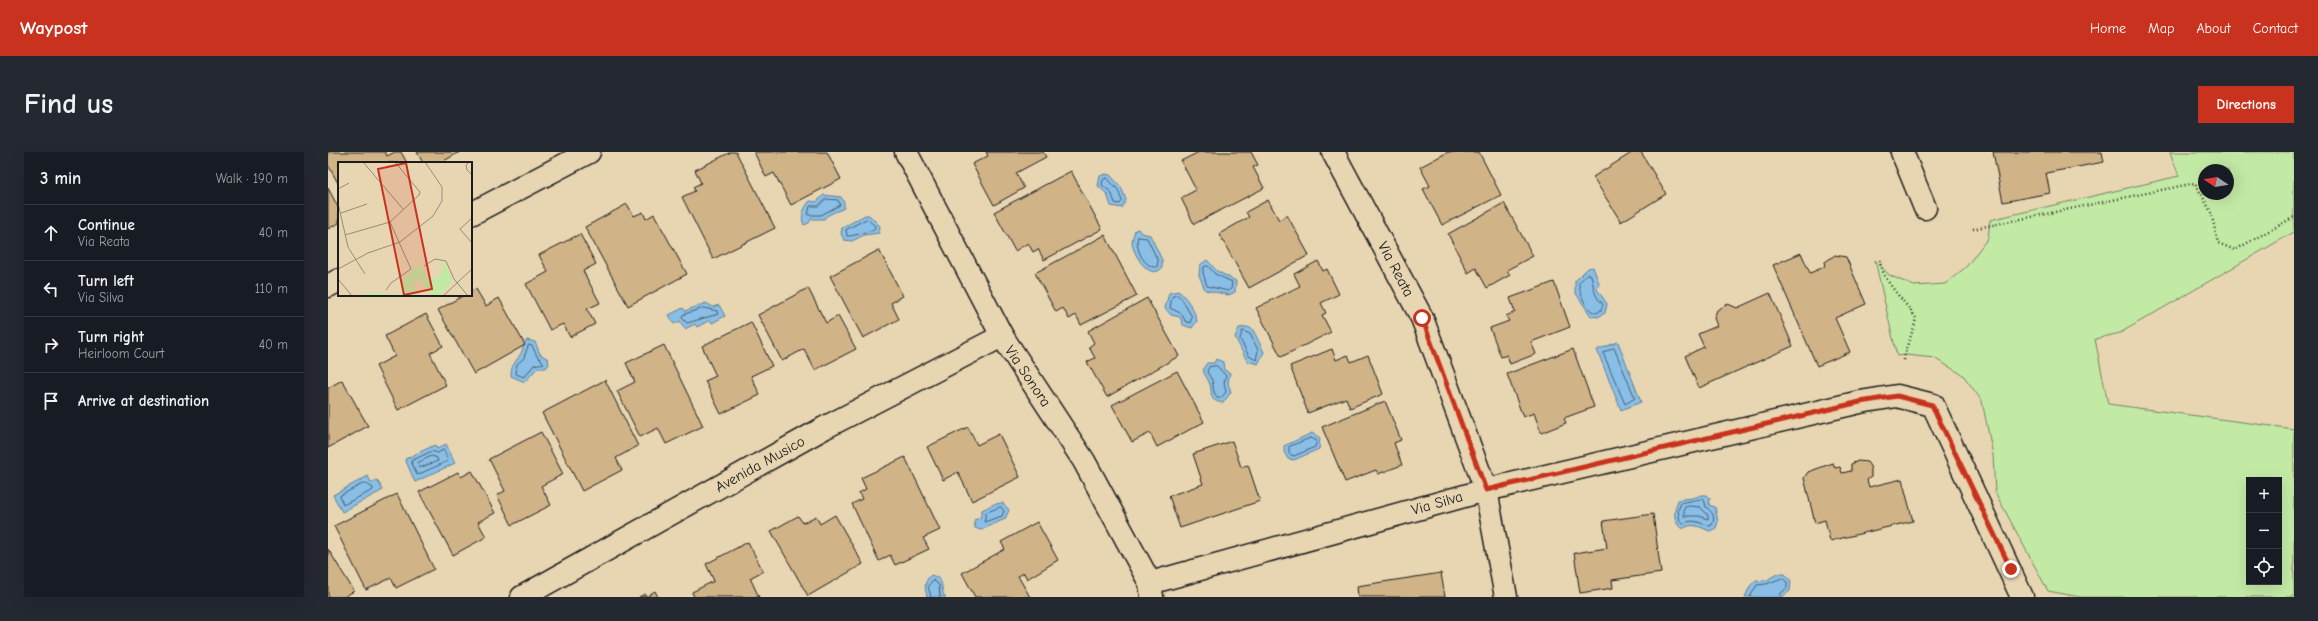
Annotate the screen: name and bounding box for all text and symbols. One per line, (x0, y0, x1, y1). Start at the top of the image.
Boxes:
text: Waypost (20, 17, 88, 39)
text: Home (2090, 20, 2126, 37)
text: Map (2148, 20, 2174, 37)
text: About (2196, 20, 2231, 37)
text: Contact (2253, 20, 2298, 37)
button: Directions (2198, 86, 2294, 123)
text: Find us (24, 88, 113, 120)
inset map (338, 162, 472, 296)
north arrow (2198, 164, 2234, 200)
text: 3 min (40, 169, 81, 188)
text: Walk · 190 m (216, 171, 288, 186)
text: Continue (78, 216, 135, 234)
icon: ahead (40, 222, 62, 244)
text: 40 m (259, 225, 288, 240)
text: Via Reata (78, 234, 130, 249)
street label: Via Reata (1374, 238, 1418, 300)
text: Turn left (78, 272, 134, 290)
icon: left (40, 278, 62, 300)
text: 110 m (255, 281, 288, 296)
text: Via Silva (78, 290, 124, 305)
route start (1413, 309, 1431, 327)
text: Turn right (78, 328, 144, 346)
icon: right (40, 334, 62, 356)
text: 40 m (259, 337, 288, 352)
street label: Via Sonora (1001, 342, 1055, 410)
text: Heirloom Court (78, 346, 164, 361)
icon: arrive (40, 390, 62, 412)
text: Arrive at destination (78, 392, 209, 410)
street label: Avenida Musico (712, 432, 808, 496)
map controls (2246, 477, 2282, 585)
button: + (2246, 477, 2282, 513)
street label: Via Silva (1409, 487, 1465, 519)
button: − (2246, 513, 2282, 549)
button: locate (2246, 549, 2282, 585)
route end (2002, 560, 2020, 578)

